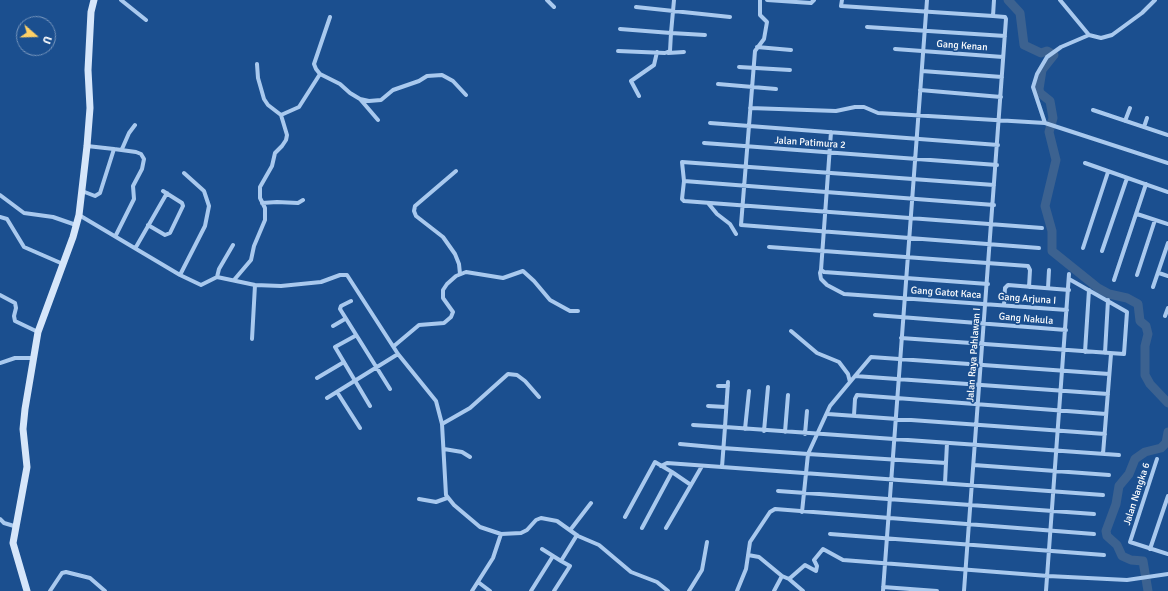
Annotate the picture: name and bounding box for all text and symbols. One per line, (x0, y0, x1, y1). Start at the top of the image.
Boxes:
north arrow (16, 16, 56, 56)
text: U (39, 34, 54, 46)
street label: Gang Kenan (936, 38, 988, 54)
street label: Jalan Patimura 2 (774, 135, 846, 151)
street label: Gang Gatot Kaca (910, 285, 982, 301)
street label: Gang Arjuna I (997, 291, 1057, 307)
street label: Jalan Raya Pahlawan I (965, 308, 983, 402)
street label: Gang Nakula (998, 311, 1054, 327)
street label: Jalan Nangka 6 (1121, 461, 1153, 527)

